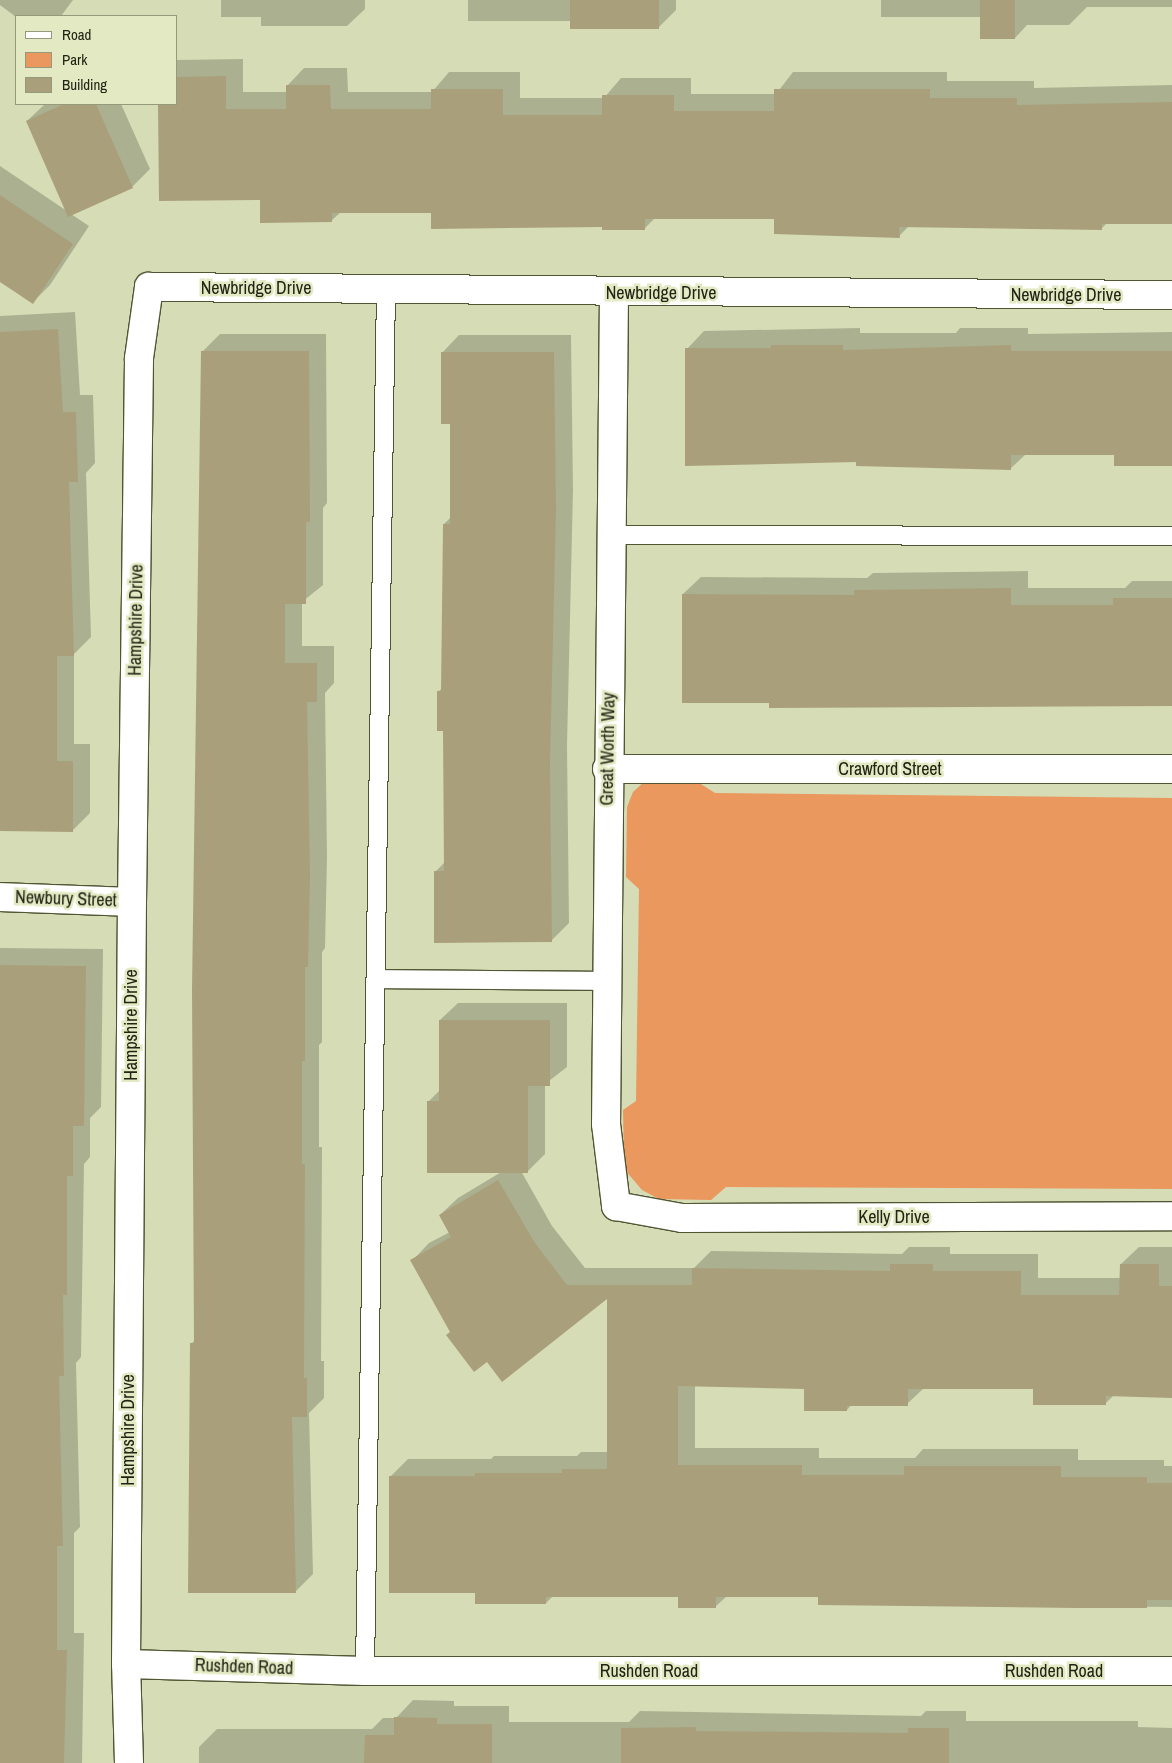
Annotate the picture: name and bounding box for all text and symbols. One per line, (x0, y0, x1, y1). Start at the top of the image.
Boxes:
legend (15, 15, 178, 105)
text: Road (62, 24, 91, 45)
text: Park (62, 49, 87, 70)
text: Building (62, 74, 107, 95)
street label: Newbridge Drive (201, 277, 311, 299)
street label: Newbridge Drive (606, 282, 716, 304)
street label: Newbridge Drive (1011, 284, 1121, 306)
street label: Hampshire Drive (124, 564, 148, 676)
street label: Great Worth Way (596, 692, 620, 806)
street label: Crawford Street (838, 758, 942, 780)
street label: Newbury Street (15, 886, 117, 912)
street label: Hampshire Drive (120, 969, 142, 1081)
street label: Kelly Drive (858, 1206, 930, 1228)
street label: Hampshire Drive (117, 1374, 139, 1486)
street label: Rushden Road (194, 1654, 294, 1680)
street label: Rushden Road (600, 1660, 698, 1682)
street label: Rushden Road (1005, 1660, 1103, 1682)

